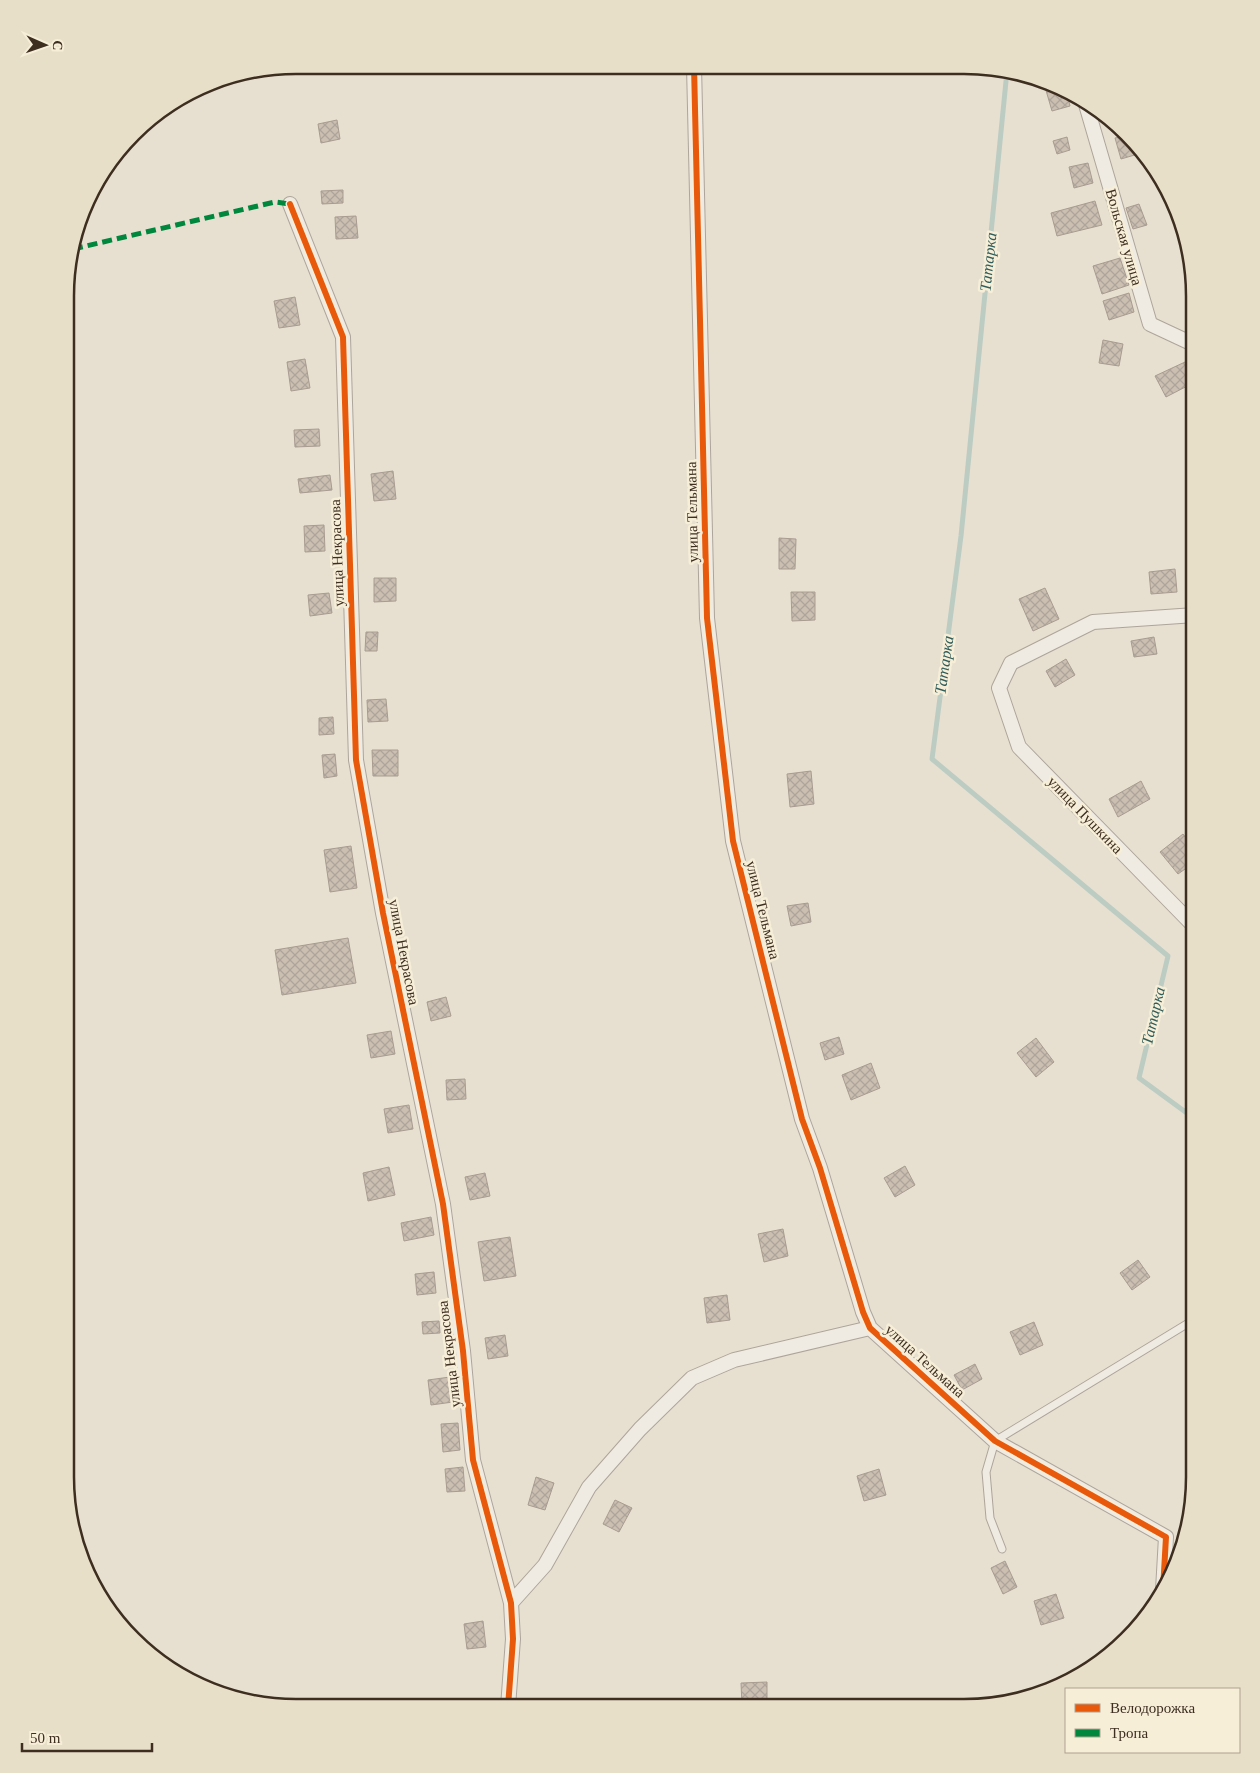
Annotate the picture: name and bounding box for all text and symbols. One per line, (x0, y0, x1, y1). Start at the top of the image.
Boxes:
north arrow (20, 20, 70, 70)
text: С (50, 40, 65, 51)
street label: Вольская улица (1103, 187, 1146, 287)
water label: Татарка (976, 232, 1001, 292)
street label: улица Тельмана (683, 461, 701, 563)
street label: улица Некрасова (327, 499, 347, 607)
water label: Татарка (931, 635, 958, 696)
street label: улица Пушкина (1044, 773, 1126, 857)
street label: улица Тельмана (743, 859, 783, 961)
street label: улица Некрасова (386, 898, 422, 1007)
water label: Татарка (1138, 985, 1169, 1047)
street label: улица Некрасова (434, 1299, 463, 1408)
street label: улица Тельмана (882, 1321, 968, 1401)
legend (1065, 1688, 1240, 1753)
text: Велодорожка (1110, 1700, 1195, 1716)
scale bar (22, 1720, 152, 1752)
text: Тропа (1110, 1725, 1149, 1741)
text: 50 m (30, 1730, 61, 1746)

